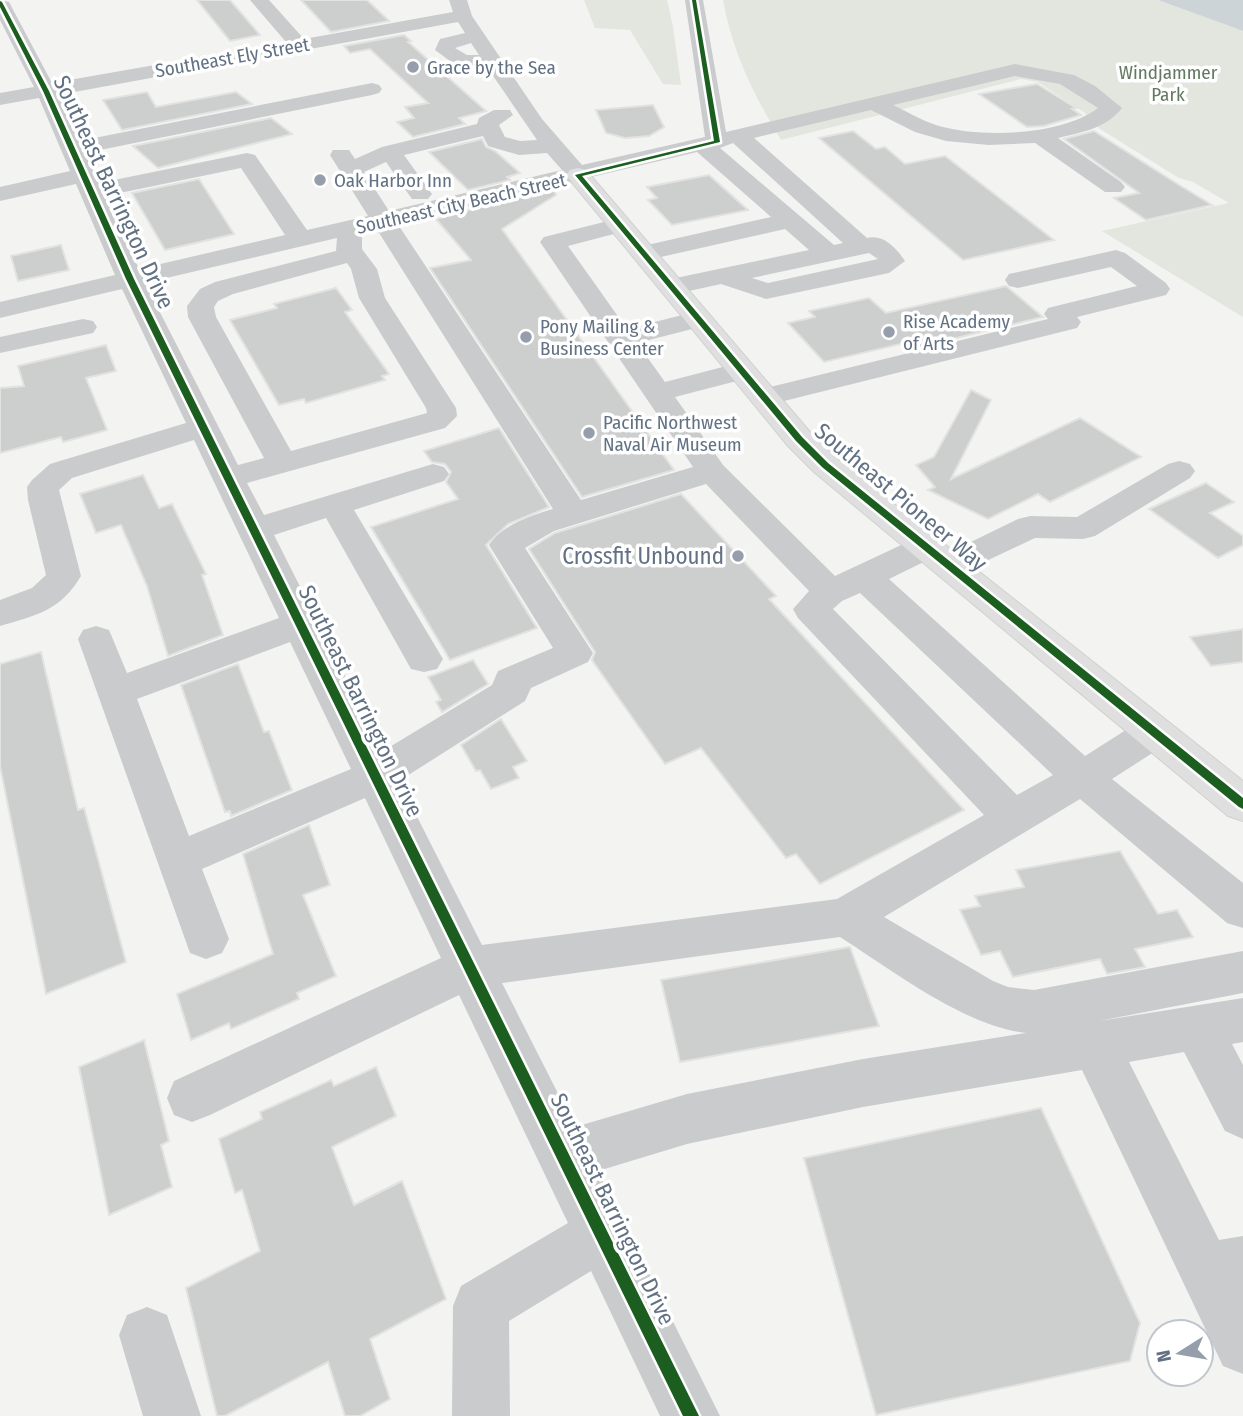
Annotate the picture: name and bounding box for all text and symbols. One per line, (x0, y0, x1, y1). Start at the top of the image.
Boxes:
street label: Southeast Ely Street (153, 32, 312, 82)
place label: Grace by the Sea (427, 56, 556, 79)
marker: Grace by the Sea (405, 59, 421, 75)
park label: Windjammer Park (1119, 61, 1218, 106)
street label: Southeast Barrington Drive (48, 71, 180, 313)
street label: Southeast City Beach Street (354, 168, 569, 239)
place label: Oak Harbor Inn (334, 169, 452, 192)
marker: Oak Harbor Inn (312, 172, 328, 188)
place label: Rise Academy of Arts (903, 310, 1010, 355)
place label: Pony Mailing & Business Center (540, 315, 664, 360)
marker: Rise Academy of Arts (881, 324, 897, 340)
marker: Pony Mailing & Business Center (518, 329, 534, 345)
place label: Pacific Northwest Naval Air Museum (603, 411, 742, 456)
street label: Southeast Pioneer Way (809, 417, 993, 578)
marker: Pacific Northwest Naval Air Museum (581, 425, 597, 441)
place label: Crossfit Unbound (562, 542, 724, 570)
marker: Crossfit Unbound (730, 548, 746, 564)
street label: Southeast Barrington Drive (293, 581, 429, 821)
street label: Southeast Barrington Drive (545, 1089, 681, 1329)
north arrow (1145, 1318, 1215, 1388)
text: N (1151, 1348, 1176, 1364)

